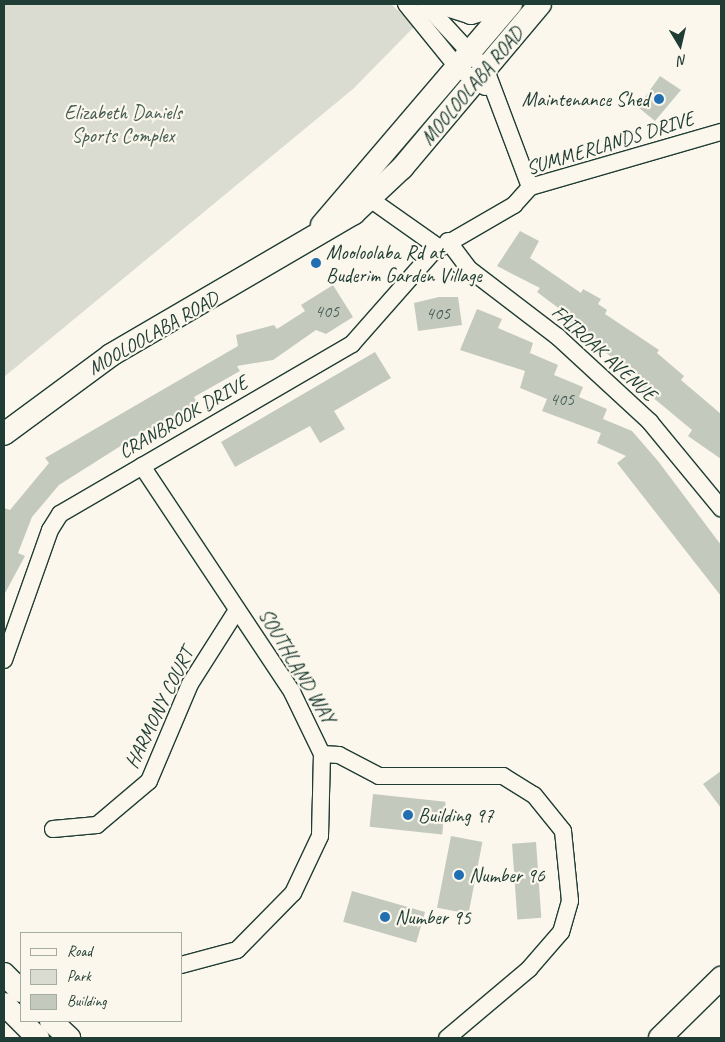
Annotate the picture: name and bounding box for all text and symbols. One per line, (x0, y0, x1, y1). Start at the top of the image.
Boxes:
north arrow (655, 20, 705, 70)
street label: MOOLOOLABA ROAD (415, 22, 529, 150)
text: N (677, 51, 688, 69)
place label: Maintenance Shed (521, 87, 649, 111)
marker: Maintenance Shed (653, 93, 665, 105)
park label: Elizabeth Daniels Sports Complex (64, 100, 182, 147)
street label: SUMMERLANDS DRIVE (523, 106, 697, 180)
place label: Mooloolaba Rd at Buderim Garden Village (326, 240, 481, 287)
marker: Mooloolaba Rd at Buderim Garden Village (310, 257, 322, 269)
street label: MOOLOOLABA ROAD (83, 286, 223, 380)
house number: 405 (315, 300, 339, 322)
street label: FAIROAK AVENUE (547, 300, 661, 406)
house number: 405 (426, 302, 450, 324)
street label: CRANBROOK DRIVE (114, 370, 252, 464)
house number: 405 (550, 388, 574, 410)
street label: SOUTHLAND WAY (253, 604, 341, 728)
street label: HARMONY COURT (120, 644, 198, 772)
place label: Building 97 (418, 803, 493, 827)
marker: Building 97 (402, 809, 414, 821)
place label: Number 96 (469, 863, 545, 887)
marker: Number 96 (453, 869, 465, 881)
place label: Number 95 (395, 905, 471, 929)
marker: Number 95 (379, 911, 391, 923)
legend (20, 932, 182, 1022)
text: Road (67, 942, 92, 961)
text: Park (67, 967, 91, 986)
text: Building (67, 992, 106, 1011)

